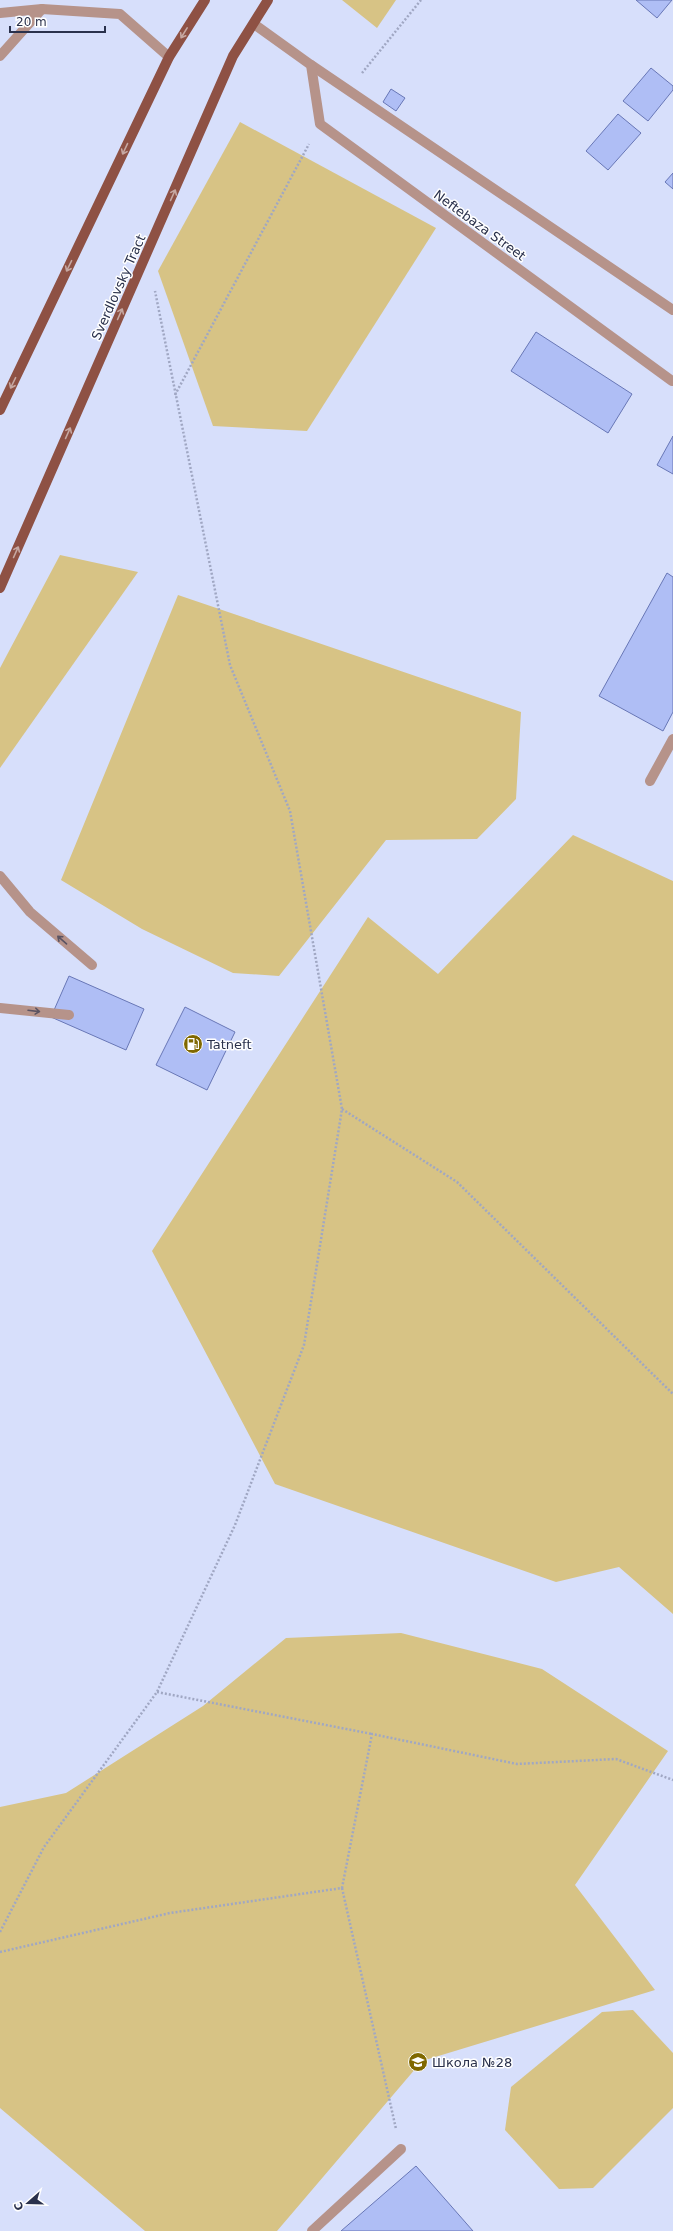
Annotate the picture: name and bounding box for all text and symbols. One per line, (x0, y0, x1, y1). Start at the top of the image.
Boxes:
scale bar (10, 8, 105, 34)
text: 20 m (16, 15, 47, 29)
one-way arrow (180, 27, 188, 38)
one-way arrow (121, 143, 128, 155)
street label: Neftebaza Street (431, 187, 529, 264)
one-way arrow (169, 190, 177, 202)
street label: Sverdlovsky Tract (88, 232, 148, 342)
one-way arrow (65, 260, 72, 272)
one-way arrow (117, 309, 125, 321)
one-way arrow (9, 377, 16, 389)
one-way arrow (65, 428, 72, 440)
one-way arrow (13, 547, 20, 559)
one-way arrow (57, 935, 68, 944)
one-way arrow (27, 1007, 40, 1015)
fuel station icon: Tatneft (182, 1033, 204, 1055)
place label: Tatneft (206, 1037, 252, 1052)
school or university icon: Школа №28 (407, 2051, 429, 2073)
place label: Школа №28 (432, 2055, 512, 2070)
north arrow (8, 2183, 48, 2223)
text: С (12, 2200, 27, 2212)

